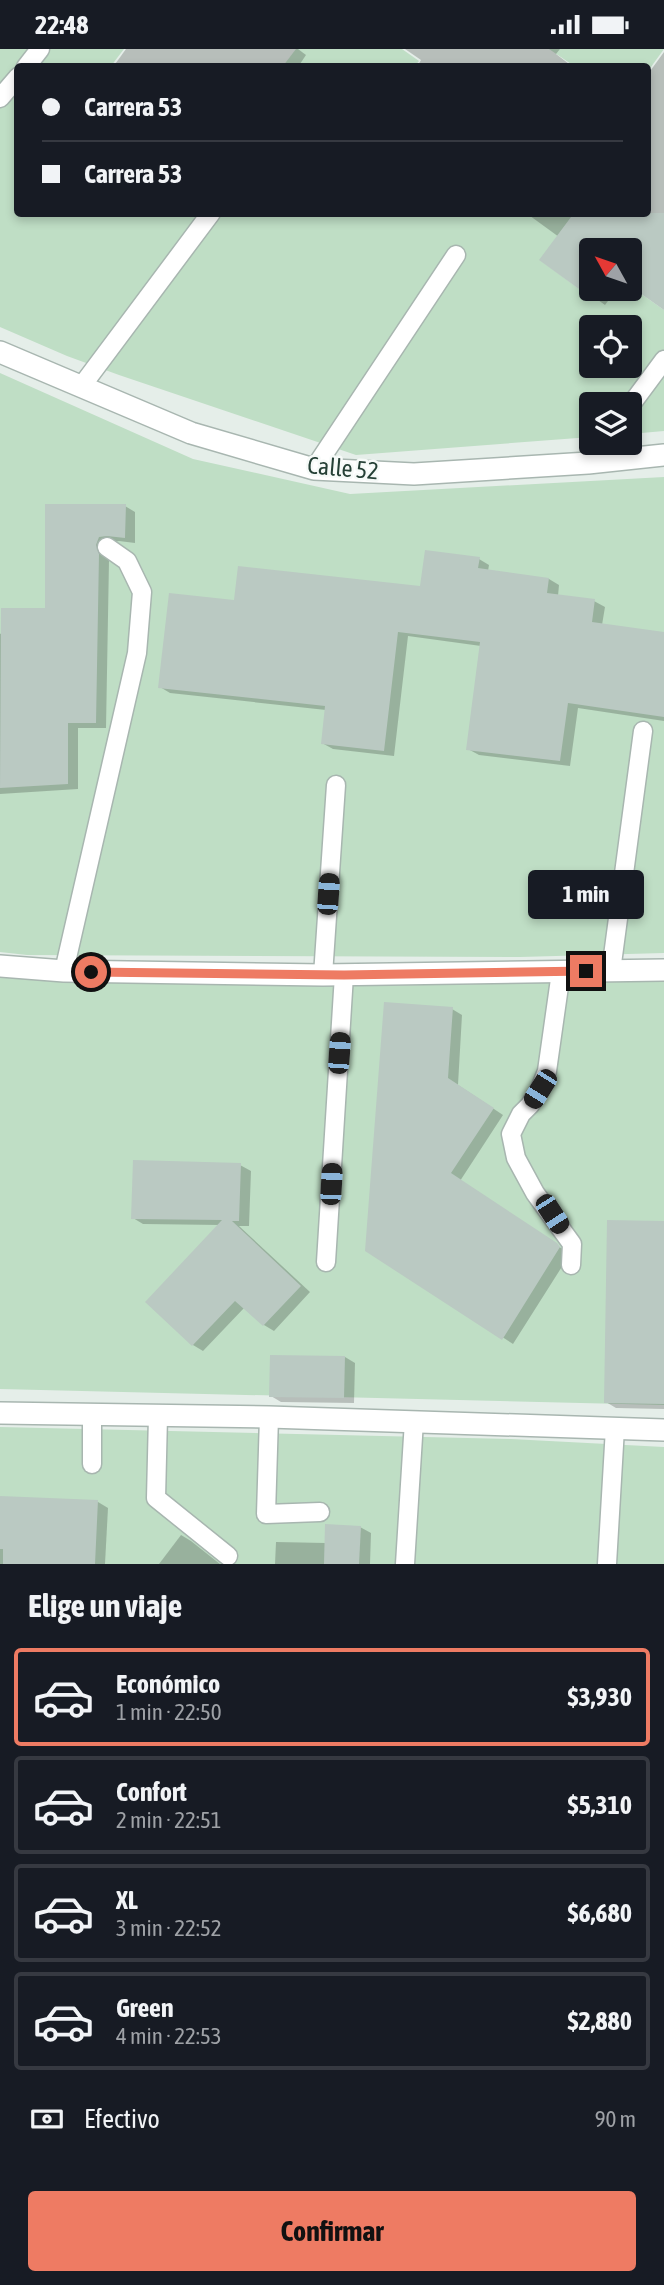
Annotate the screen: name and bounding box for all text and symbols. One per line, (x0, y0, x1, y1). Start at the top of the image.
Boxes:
text: 22:48 (35, 10, 89, 40)
text: Carrera 53 (84, 92, 182, 122)
text: Carrera 53 (84, 159, 182, 189)
north arrow (579, 238, 642, 301)
map controls (579, 238, 642, 455)
button: locate (579, 315, 642, 378)
button: layers (579, 392, 642, 455)
street label: Calle 52 (306, 451, 380, 485)
callout: 1 min (528, 869, 644, 919)
car (317, 872, 340, 916)
text: 1 min (563, 881, 609, 907)
route end (570, 955, 602, 987)
route start (75, 956, 107, 988)
car (328, 1031, 351, 1075)
car (520, 1066, 561, 1112)
car (320, 1162, 343, 1206)
car (532, 1191, 573, 1237)
text: Elige un viaje (28, 1587, 182, 1624)
icon: car (32, 1666, 95, 1729)
text: Económico (116, 1669, 220, 1699)
text: $3,930 (568, 1682, 632, 1712)
text: 1 min · 22:50 (116, 1699, 222, 1725)
icon: car (32, 1774, 95, 1837)
text: Confort (116, 1777, 187, 1807)
text: $5,310 (568, 1790, 632, 1820)
text: 2 min · 22:51 (116, 1807, 222, 1833)
icon: car (32, 1882, 95, 1945)
text: XL (116, 1885, 138, 1915)
text: $6,680 (568, 1898, 632, 1928)
text: 3 min · 22:52 (116, 1915, 222, 1941)
icon: car (32, 1990, 95, 2053)
text: Green (116, 1993, 174, 2023)
text: $2,880 (568, 2006, 632, 2036)
text: 4 min · 22:53 (116, 2023, 222, 2049)
icon: cash (28, 2100, 66, 2138)
text: Efectivo (84, 2104, 160, 2134)
text: 90 m (595, 2106, 636, 2132)
button: Confirmar (28, 2191, 636, 2271)

